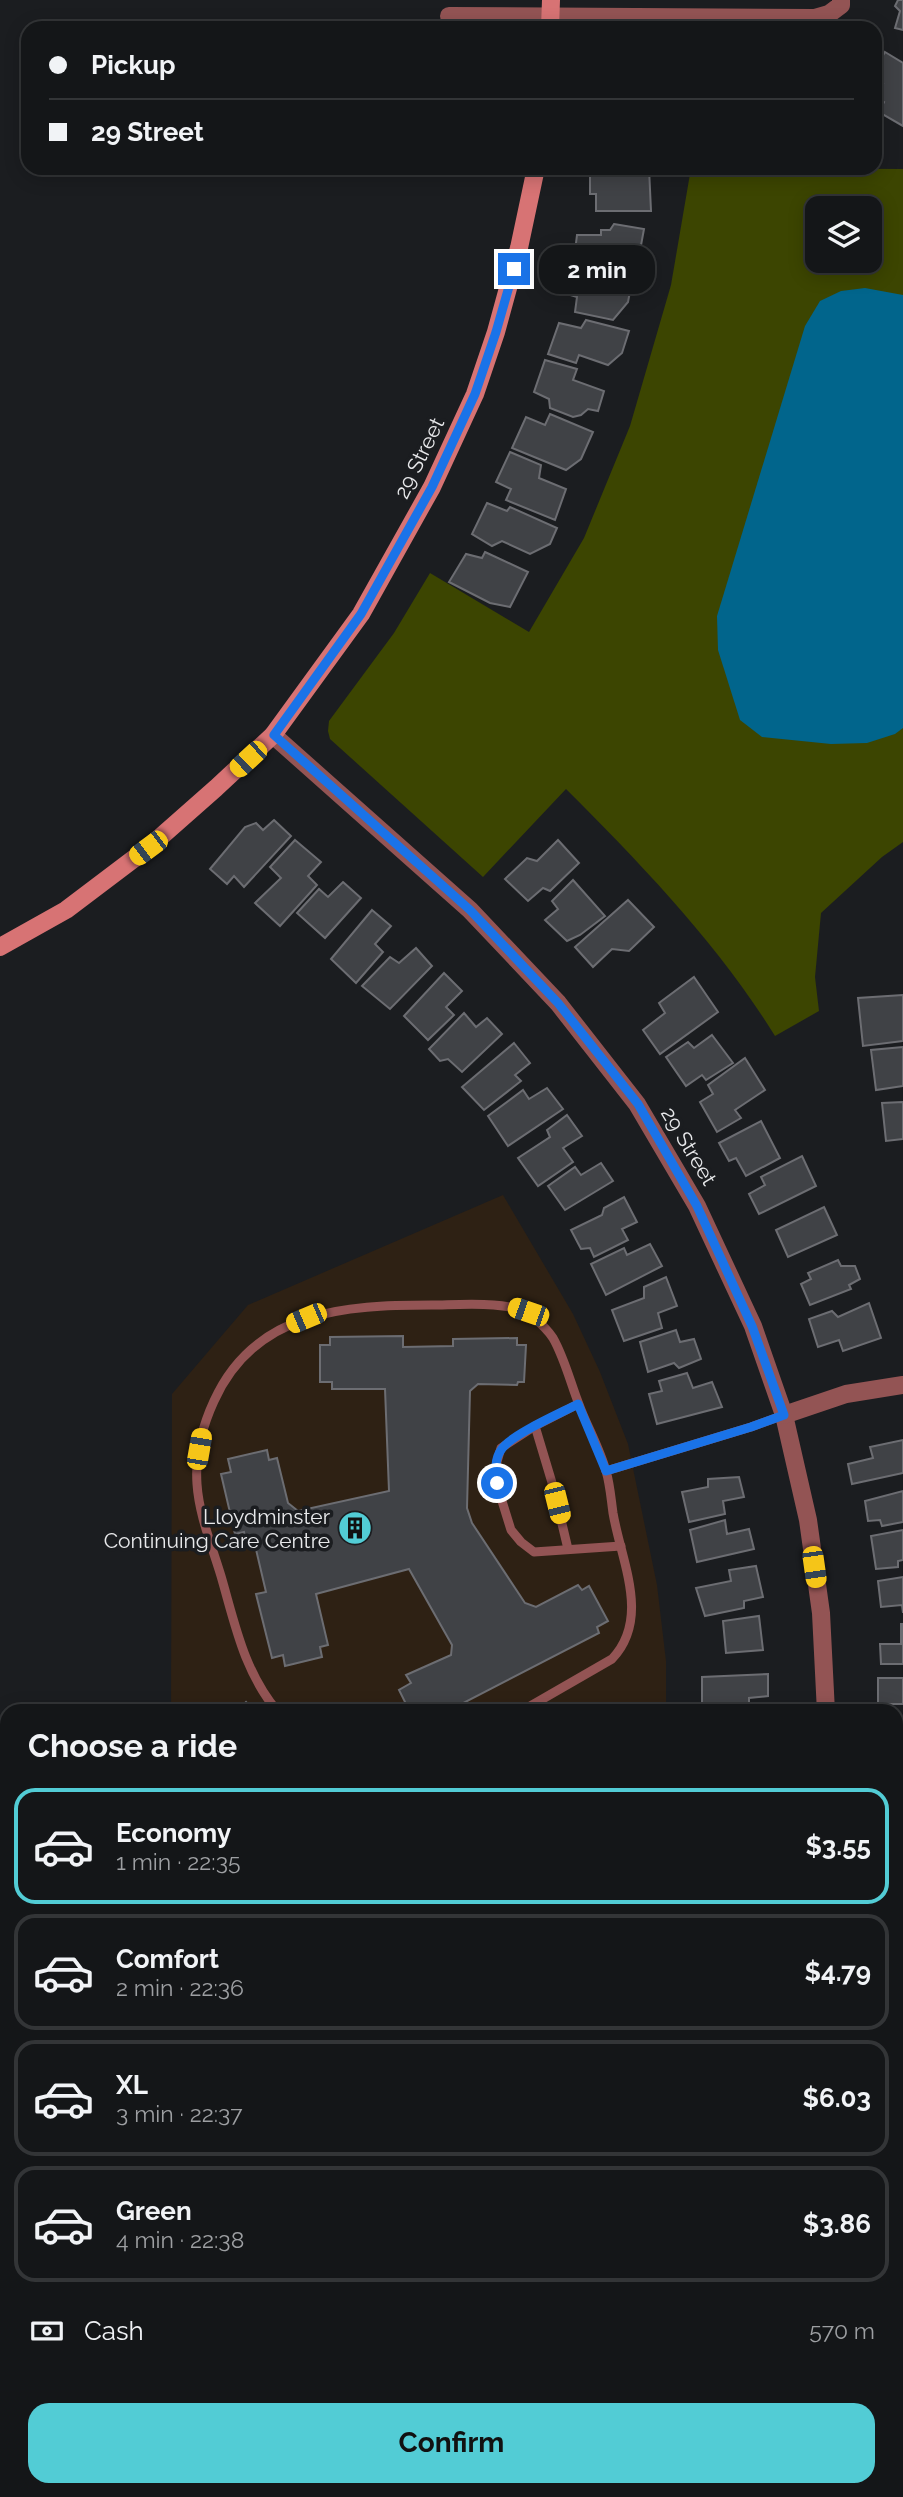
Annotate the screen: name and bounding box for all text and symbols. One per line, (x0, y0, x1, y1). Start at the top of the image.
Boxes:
text: Pickup (91, 50, 176, 80)
text: 29 Street (91, 117, 204, 147)
map controls (805, 196, 882, 273)
button: layers (805, 196, 882, 273)
callout: 2 min (538, 244, 654, 294)
route end (498, 253, 530, 285)
text: 2 min (567, 256, 627, 283)
street label: 29 Street (389, 414, 449, 502)
car (226, 737, 271, 781)
car (125, 827, 172, 869)
street label: 29 Street (656, 1102, 722, 1190)
car (505, 1295, 552, 1329)
car (283, 1300, 330, 1336)
car (186, 1426, 213, 1472)
route start (481, 1467, 513, 1499)
car (542, 1480, 573, 1526)
place label: Lloydminster Continuing Care Centre (104, 1504, 331, 1553)
building icon: Lloydminster Continuing Care Centre (336, 1509, 374, 1547)
car (801, 1545, 828, 1589)
text: Choose a ride (28, 1727, 237, 1764)
icon: car (32, 1815, 95, 1878)
text: Economy (116, 1818, 231, 1848)
text: $3.55 (805, 1831, 871, 1861)
text: 1 min · 22:35 (116, 1848, 240, 1875)
icon: car (32, 1941, 95, 2004)
text: Comfort (116, 1944, 219, 1974)
text: $4.79 (804, 1957, 871, 1987)
text: 2 min · 22:36 (116, 1974, 244, 2001)
icon: car (32, 2067, 95, 2130)
text: XL (116, 2070, 148, 2100)
text: $6.03 (802, 2083, 871, 2113)
text: 3 min · 22:37 (116, 2100, 243, 2127)
icon: car (32, 2193, 95, 2256)
text: Green (116, 2196, 192, 2226)
text: $3.86 (803, 2209, 871, 2239)
text: 4 min · 22:38 (116, 2226, 244, 2253)
icon: cash (28, 2312, 66, 2350)
text: Cash (84, 2316, 144, 2346)
text: 570 m (809, 2317, 875, 2344)
button: Confirm (28, 2403, 875, 2483)

